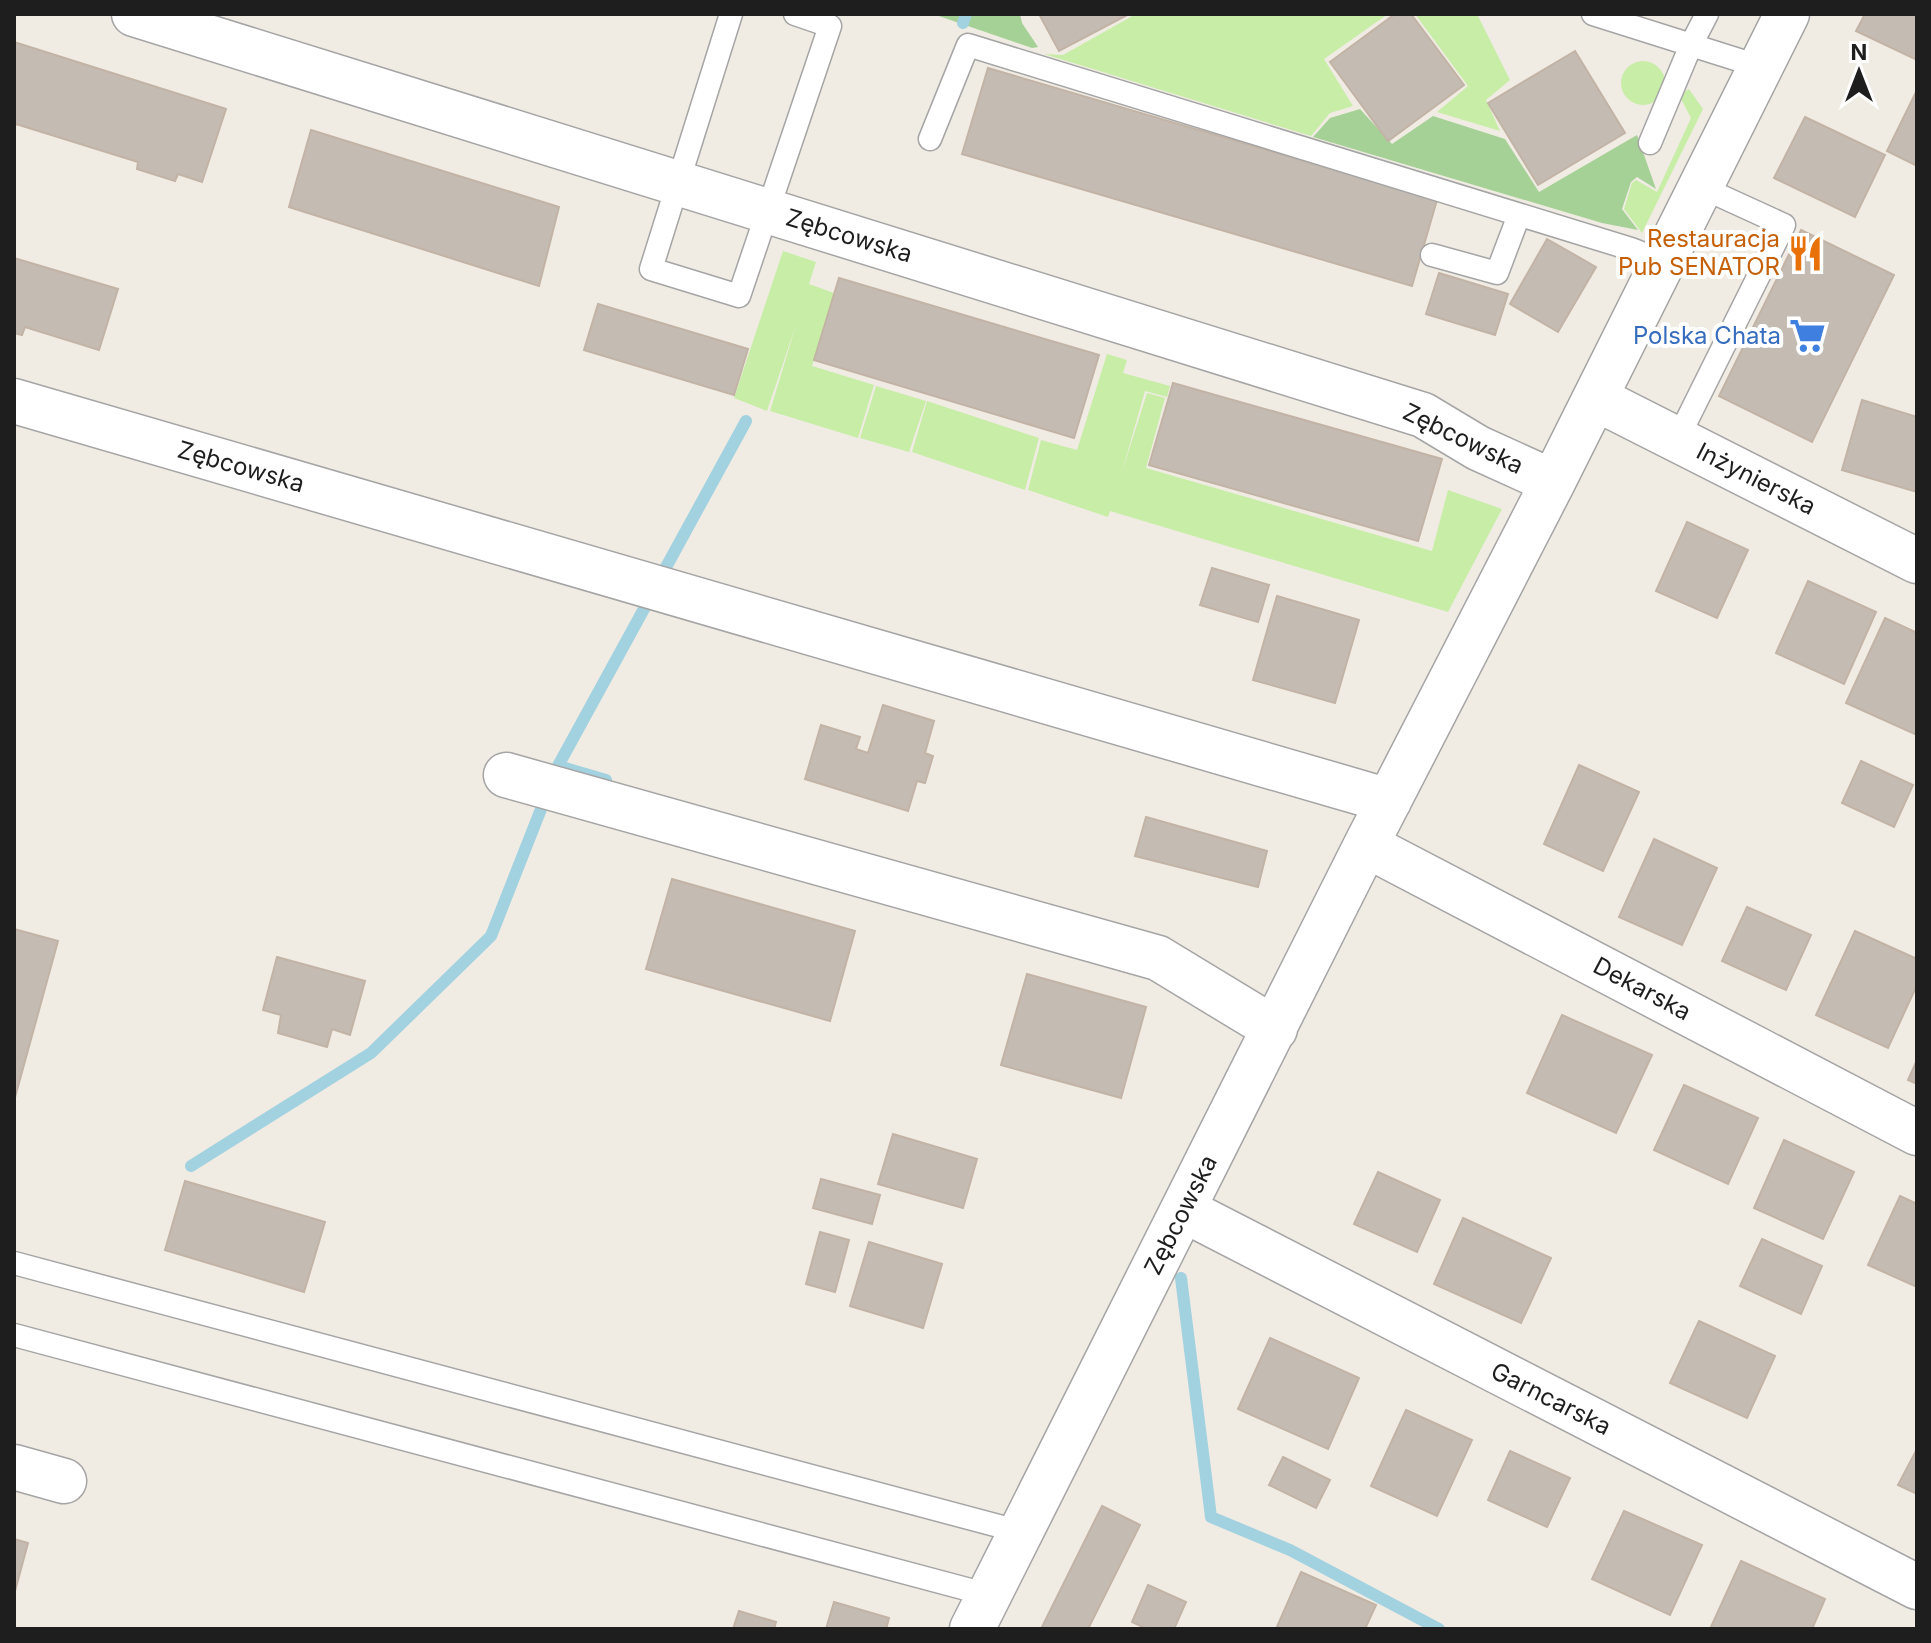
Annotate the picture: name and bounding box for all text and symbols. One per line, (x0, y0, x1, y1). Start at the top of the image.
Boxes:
north arrow (1819, 32, 1899, 112)
text: N (1851, 39, 1867, 65)
street label: Zębcowska (783, 203, 916, 268)
place label: Restauracja Pub SENATOR (1618, 224, 1780, 281)
restaurant icon: Restauracja Pub SENATOR (1787, 234, 1825, 272)
supermarket icon: Polska Chata (1788, 317, 1826, 355)
place label: Polska Chata (1633, 321, 1781, 350)
street label: Zębcowska (1398, 397, 1528, 480)
street label: Zębcowska (174, 435, 308, 498)
street label: Inżynierska (1692, 436, 1821, 521)
street label: Dekarska (1588, 951, 1696, 1026)
street label: Zębcowska (1138, 1150, 1223, 1279)
street label: Garncarska (1486, 1356, 1616, 1441)

